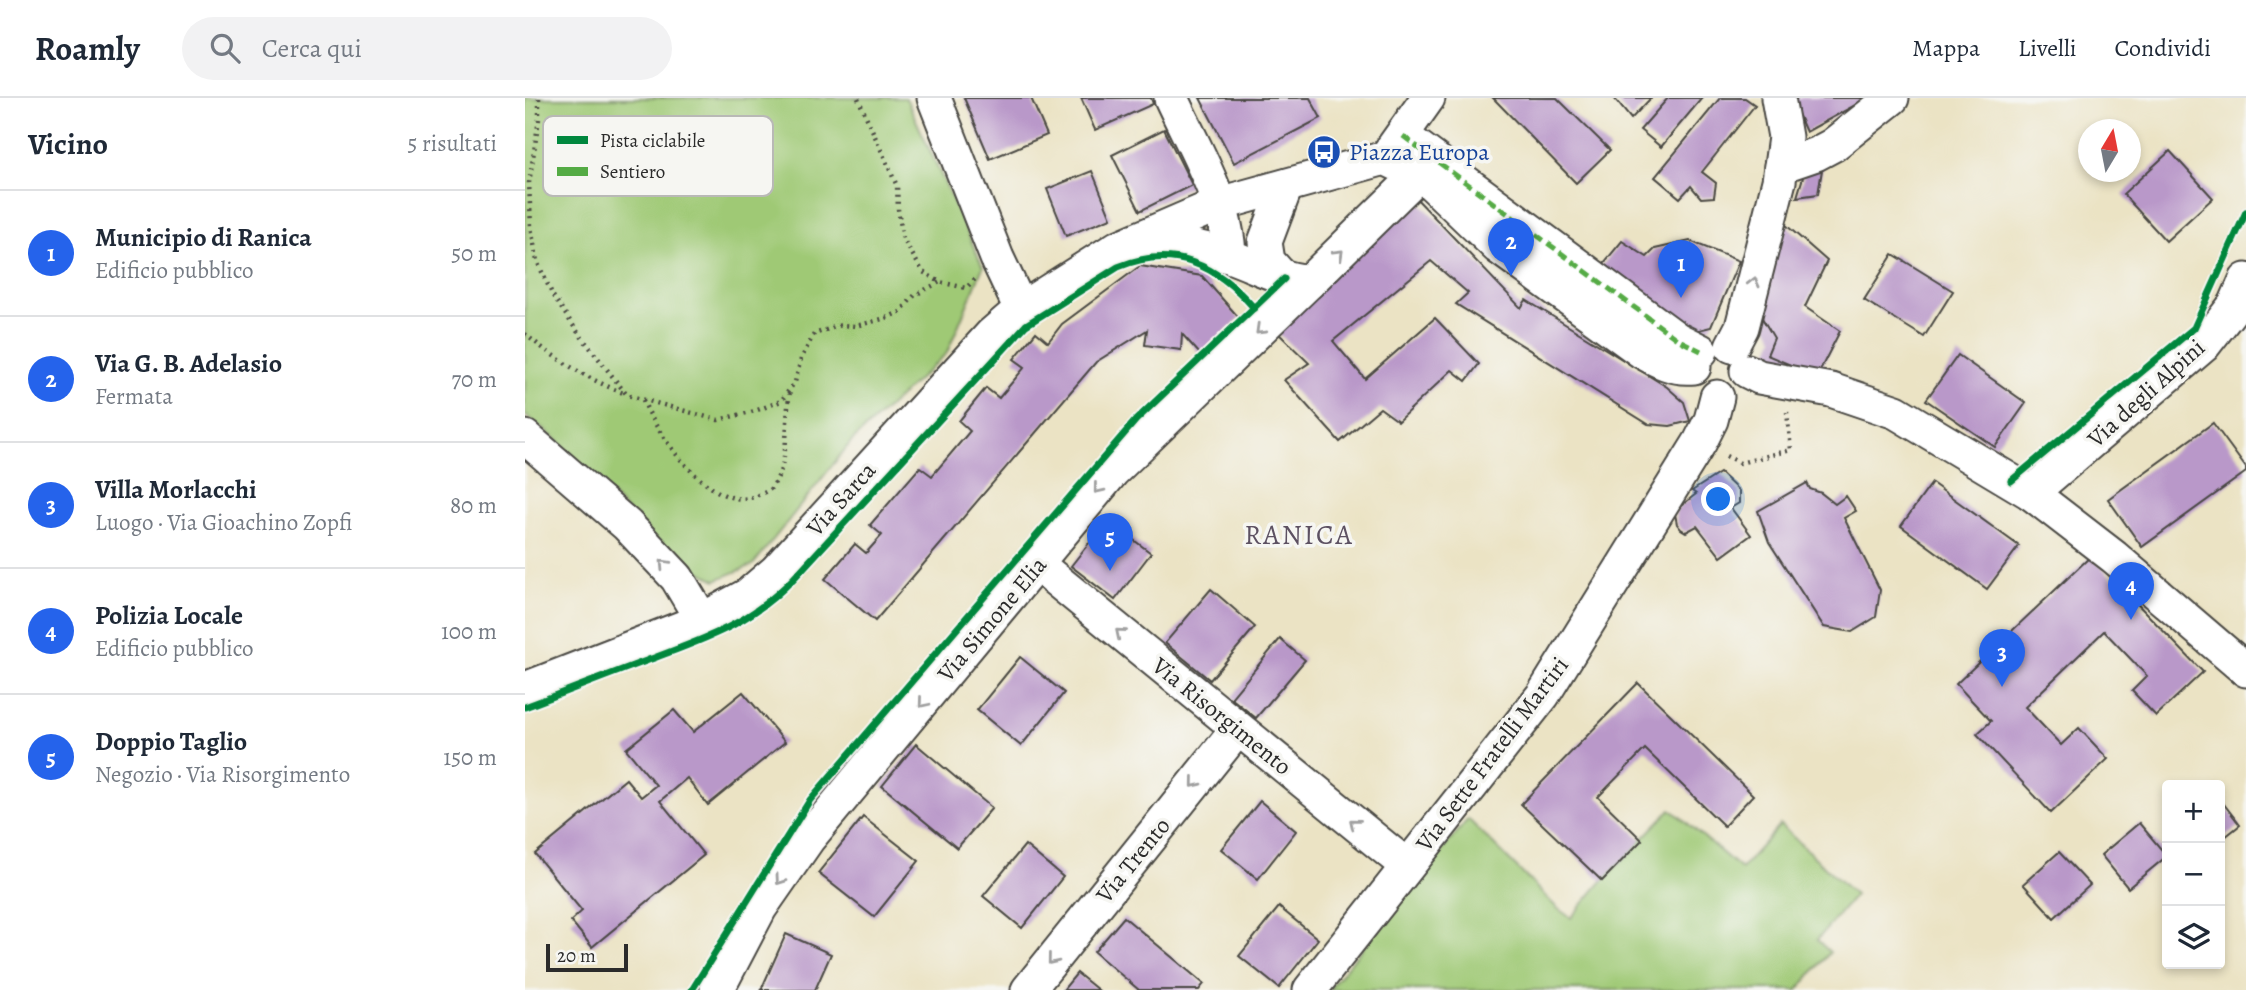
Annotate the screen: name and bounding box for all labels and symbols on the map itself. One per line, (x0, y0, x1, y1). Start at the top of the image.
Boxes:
legend (543, 116, 773, 196)
north arrow (2078, 119, 2141, 182)
text: Pista ciclabile (600, 128, 705, 154)
bus stop icon: Piazza Europa (1305, 133, 1343, 171)
place label: Piazza Europa (1349, 136, 1490, 168)
text: Sentiero (600, 159, 665, 185)
pin: 2 (1488, 218, 1534, 276)
pin: 1 (1658, 240, 1704, 298)
one-way arrow (1331, 249, 1344, 262)
one-way arrow (1746, 276, 1760, 288)
one-way arrow (1255, 321, 1268, 334)
street label: Via degli Alpini (2080, 332, 2212, 455)
street label: Via Sarca (798, 454, 884, 544)
one-way arrow (1094, 482, 1107, 494)
your location (1701, 482, 1735, 516)
pin: 5 (1087, 513, 1133, 571)
district label: RANICA (1244, 516, 1354, 554)
street label: Via Simone Elia (930, 549, 1054, 689)
one-way arrow (660, 559, 673, 572)
pin: 4 (2108, 562, 2154, 620)
one-way arrow (1116, 629, 1129, 641)
pin: 3 (1979, 629, 2025, 687)
street label: Via Risorgimento (1145, 649, 1299, 782)
street label: Via Sette Fratelli Martiri (1408, 650, 1576, 859)
one-way arrow (918, 695, 931, 707)
one-way arrow (1190, 775, 1203, 787)
street label: Via Trento (1088, 810, 1177, 910)
one-way arrow (1349, 819, 1361, 832)
one-way arrow (776, 872, 788, 885)
scale bar (546, 941, 628, 973)
one-way arrow (1048, 952, 1060, 965)

